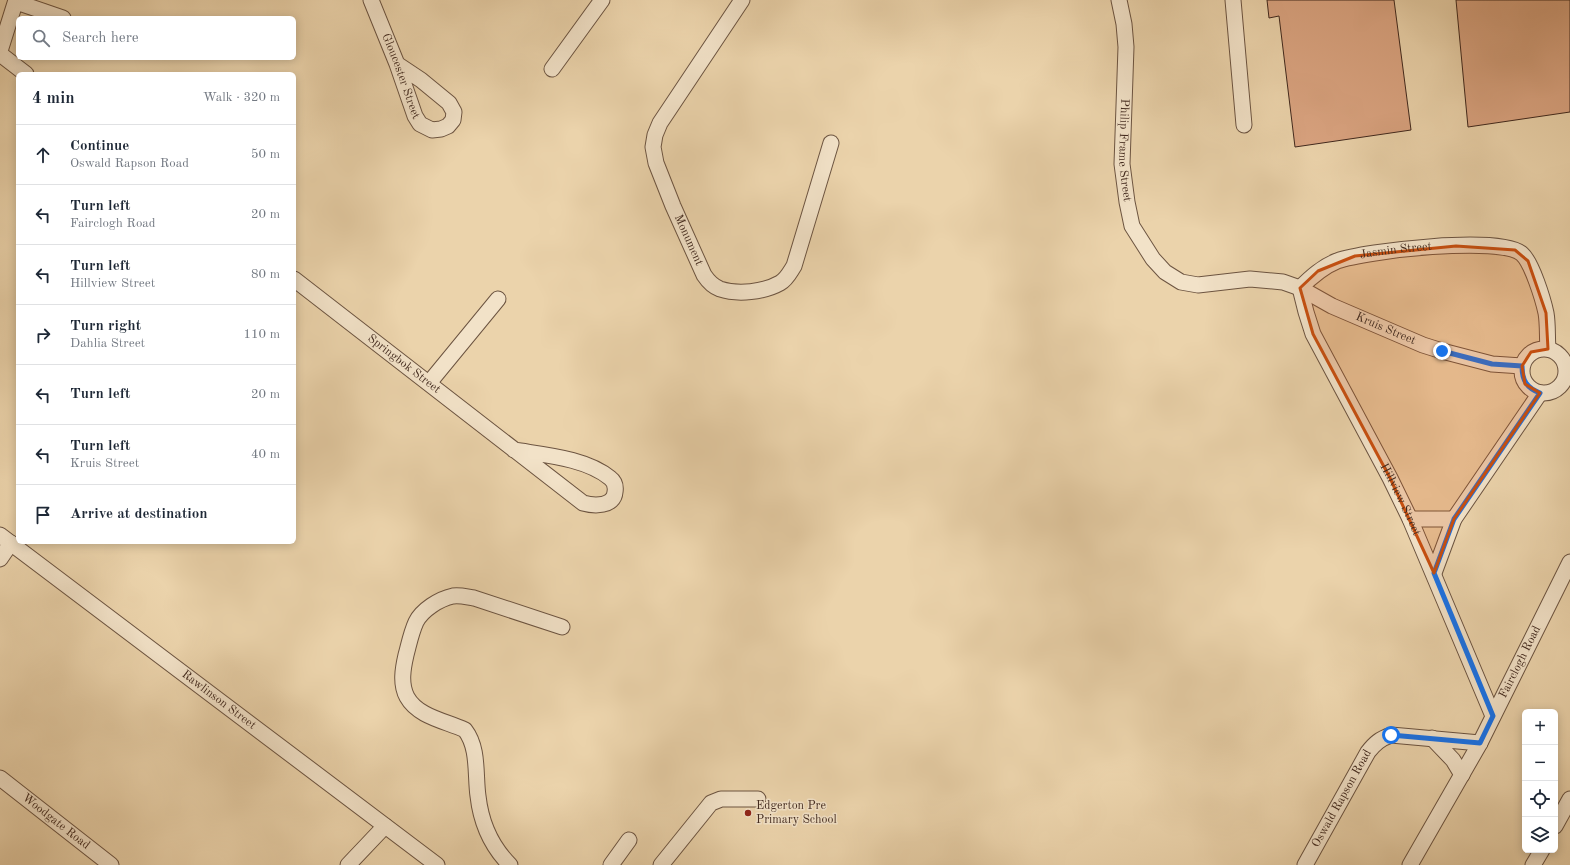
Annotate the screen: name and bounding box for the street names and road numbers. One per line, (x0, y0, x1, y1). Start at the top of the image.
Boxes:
street label: Gloucester Street (379, 32, 422, 122)
street label: Philip Frame Street (1116, 99, 1133, 202)
street label: Monument (672, 213, 705, 268)
street label: Jasmin Street (1359, 241, 1432, 261)
street label: Kruis Street (1354, 311, 1417, 347)
street label: Springbok Street (365, 332, 442, 396)
street label: Hillview Street (1377, 461, 1422, 538)
street label: Fairclogh Road (1497, 624, 1543, 700)
street label: Rawlinson Street (179, 668, 258, 732)
street label: Oswald Rapson Road (1310, 748, 1374, 850)
street label: Woodgate Road (20, 792, 92, 852)

